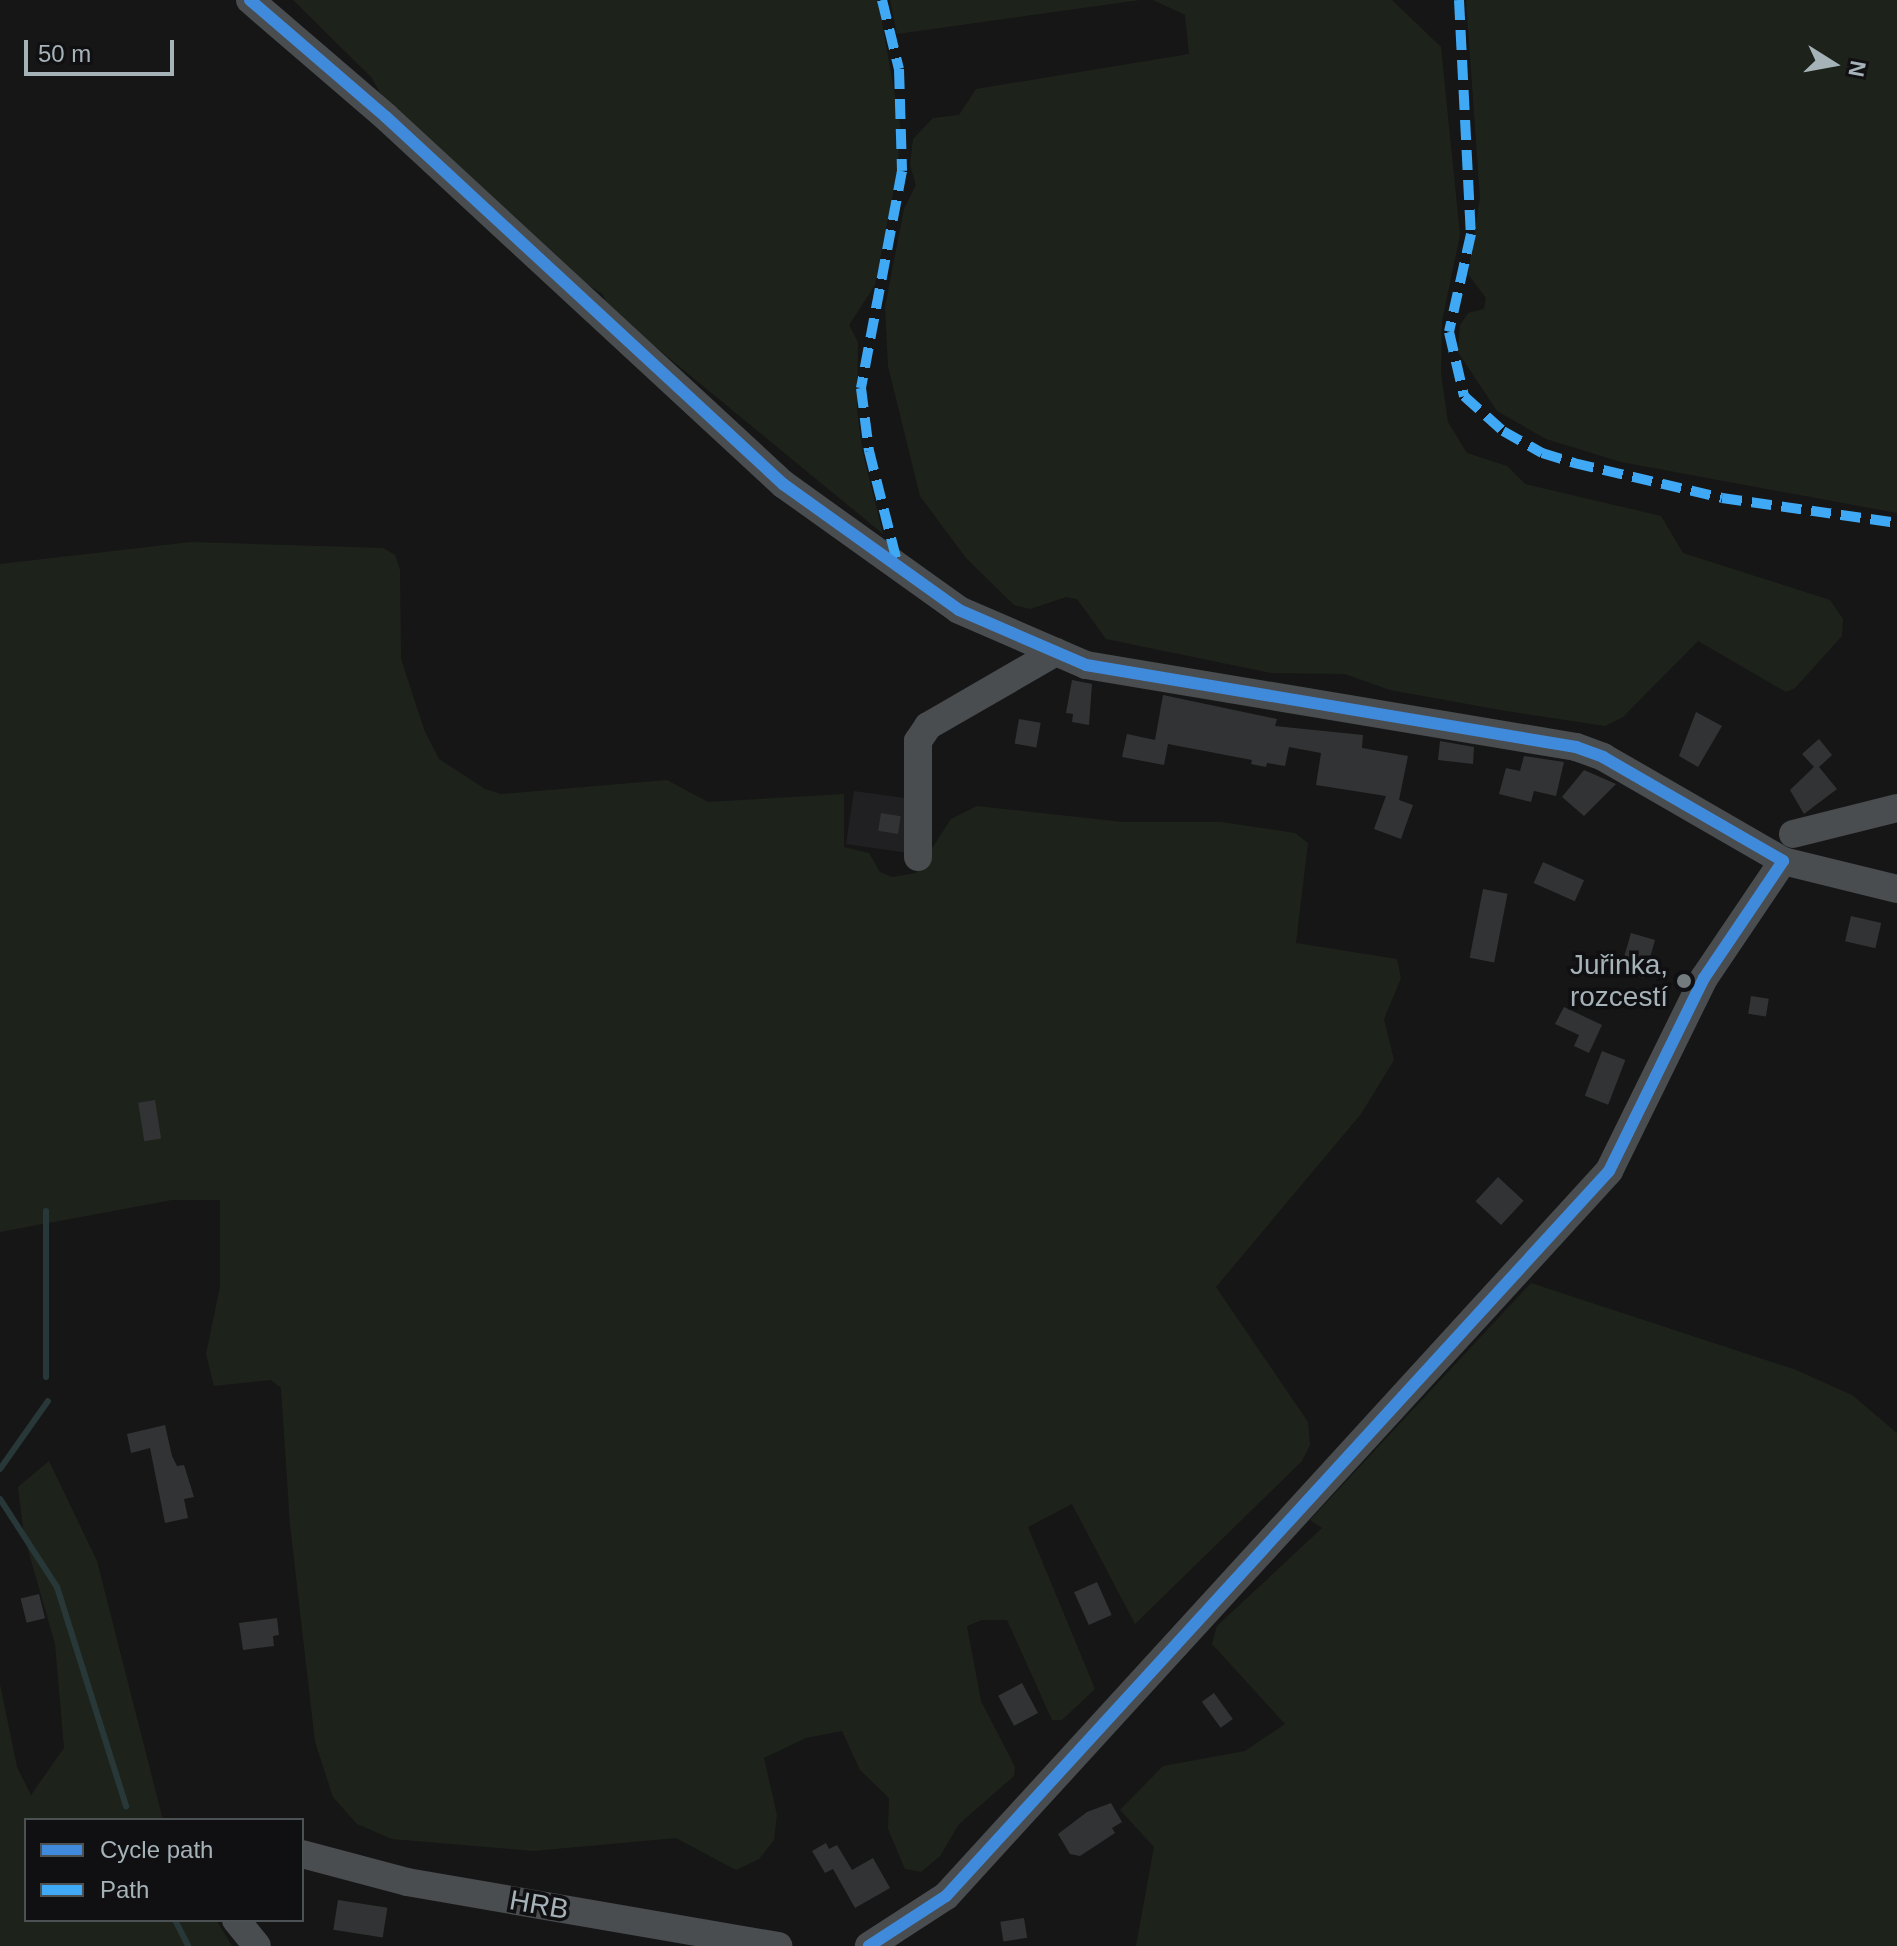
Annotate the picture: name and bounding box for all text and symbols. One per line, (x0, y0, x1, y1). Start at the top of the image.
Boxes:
scale bar (28, 24, 178, 74)
north arrow (1793, 24, 1873, 104)
text: 50 m (38, 40, 91, 67)
text: N (1843, 58, 1871, 79)
place label: Juřinka, rozcestí (1570, 948, 1668, 1014)
marker: Juřinka, rozcestí (1675, 972, 1693, 990)
legend (24, 1818, 304, 1922)
text: Cycle path (100, 1836, 213, 1863)
text: Path (100, 1876, 149, 1903)
street label: HRB (507, 1883, 571, 1927)

